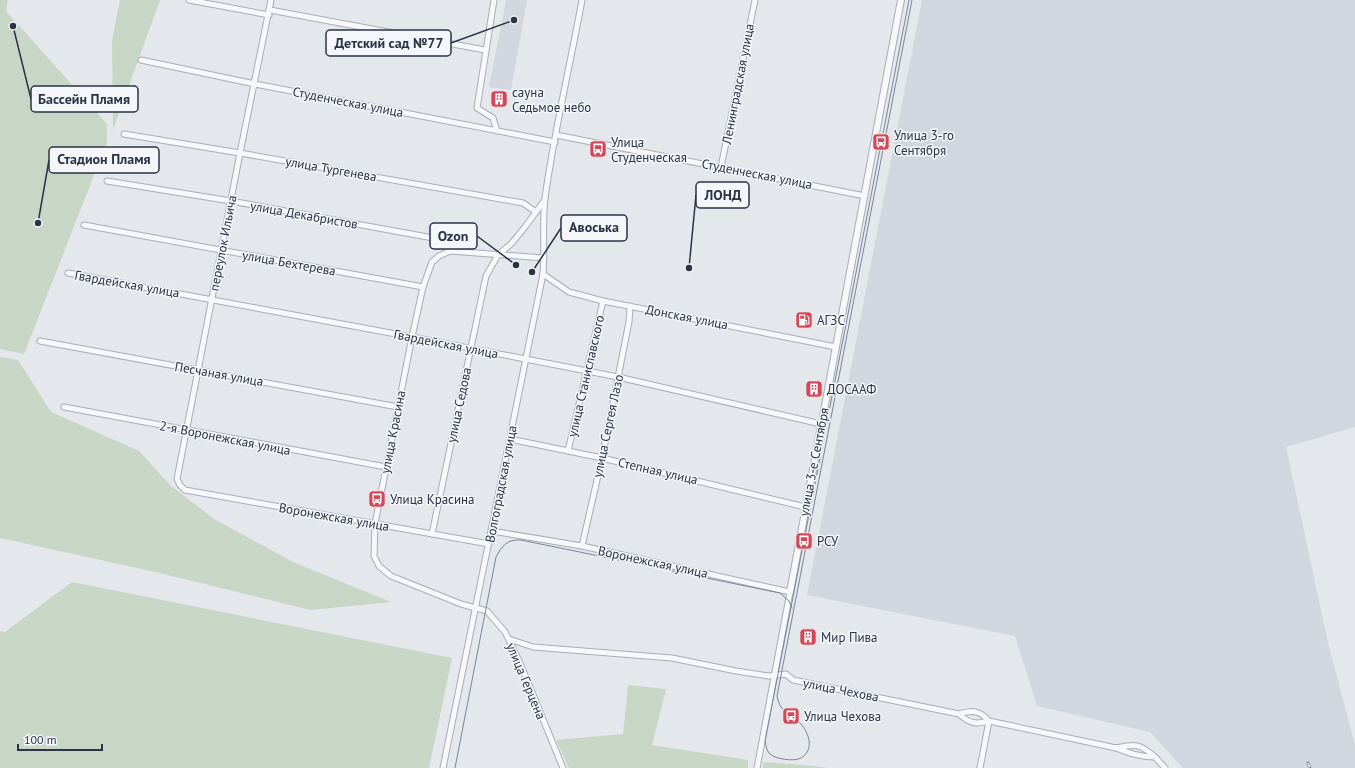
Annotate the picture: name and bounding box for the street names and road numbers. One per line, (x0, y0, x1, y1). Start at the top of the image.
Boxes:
street label: Ленинградская улица (718, 22, 758, 147)
street label: Студенческая улица (291, 83, 405, 121)
street label: улица Тургенева (284, 153, 378, 185)
street label: Студенческая улица (700, 155, 814, 193)
street label: переулок Ильича (205, 194, 241, 292)
street label: улица Декабристов (249, 197, 359, 233)
street label: улица Бехтерева (241, 246, 337, 280)
street label: Гвардейская улица (73, 266, 181, 302)
street label: Донская улица (644, 301, 730, 333)
street label: улица Станиславского (564, 313, 608, 439)
street label: Гвардейская улица (392, 326, 500, 362)
street label: Песчаная улица (173, 358, 265, 390)
street label: улица Седова (443, 366, 475, 444)
street label: улица Сергея Лазо (589, 373, 627, 479)
street label: улица Красина (377, 389, 409, 475)
street label: улица 3-е Сентября (795, 406, 833, 518)
street label: 2-я Воронежская улица (158, 417, 292, 459)
street label: Волгоградская улица (481, 424, 521, 544)
street label: Степная улица (616, 454, 700, 488)
street label: Воронежская улица (277, 499, 391, 535)
street label: Воронежская улица (597, 542, 709, 582)
street label: улица Герцена (502, 640, 550, 722)
street label: улица Чехова (802, 674, 880, 706)

